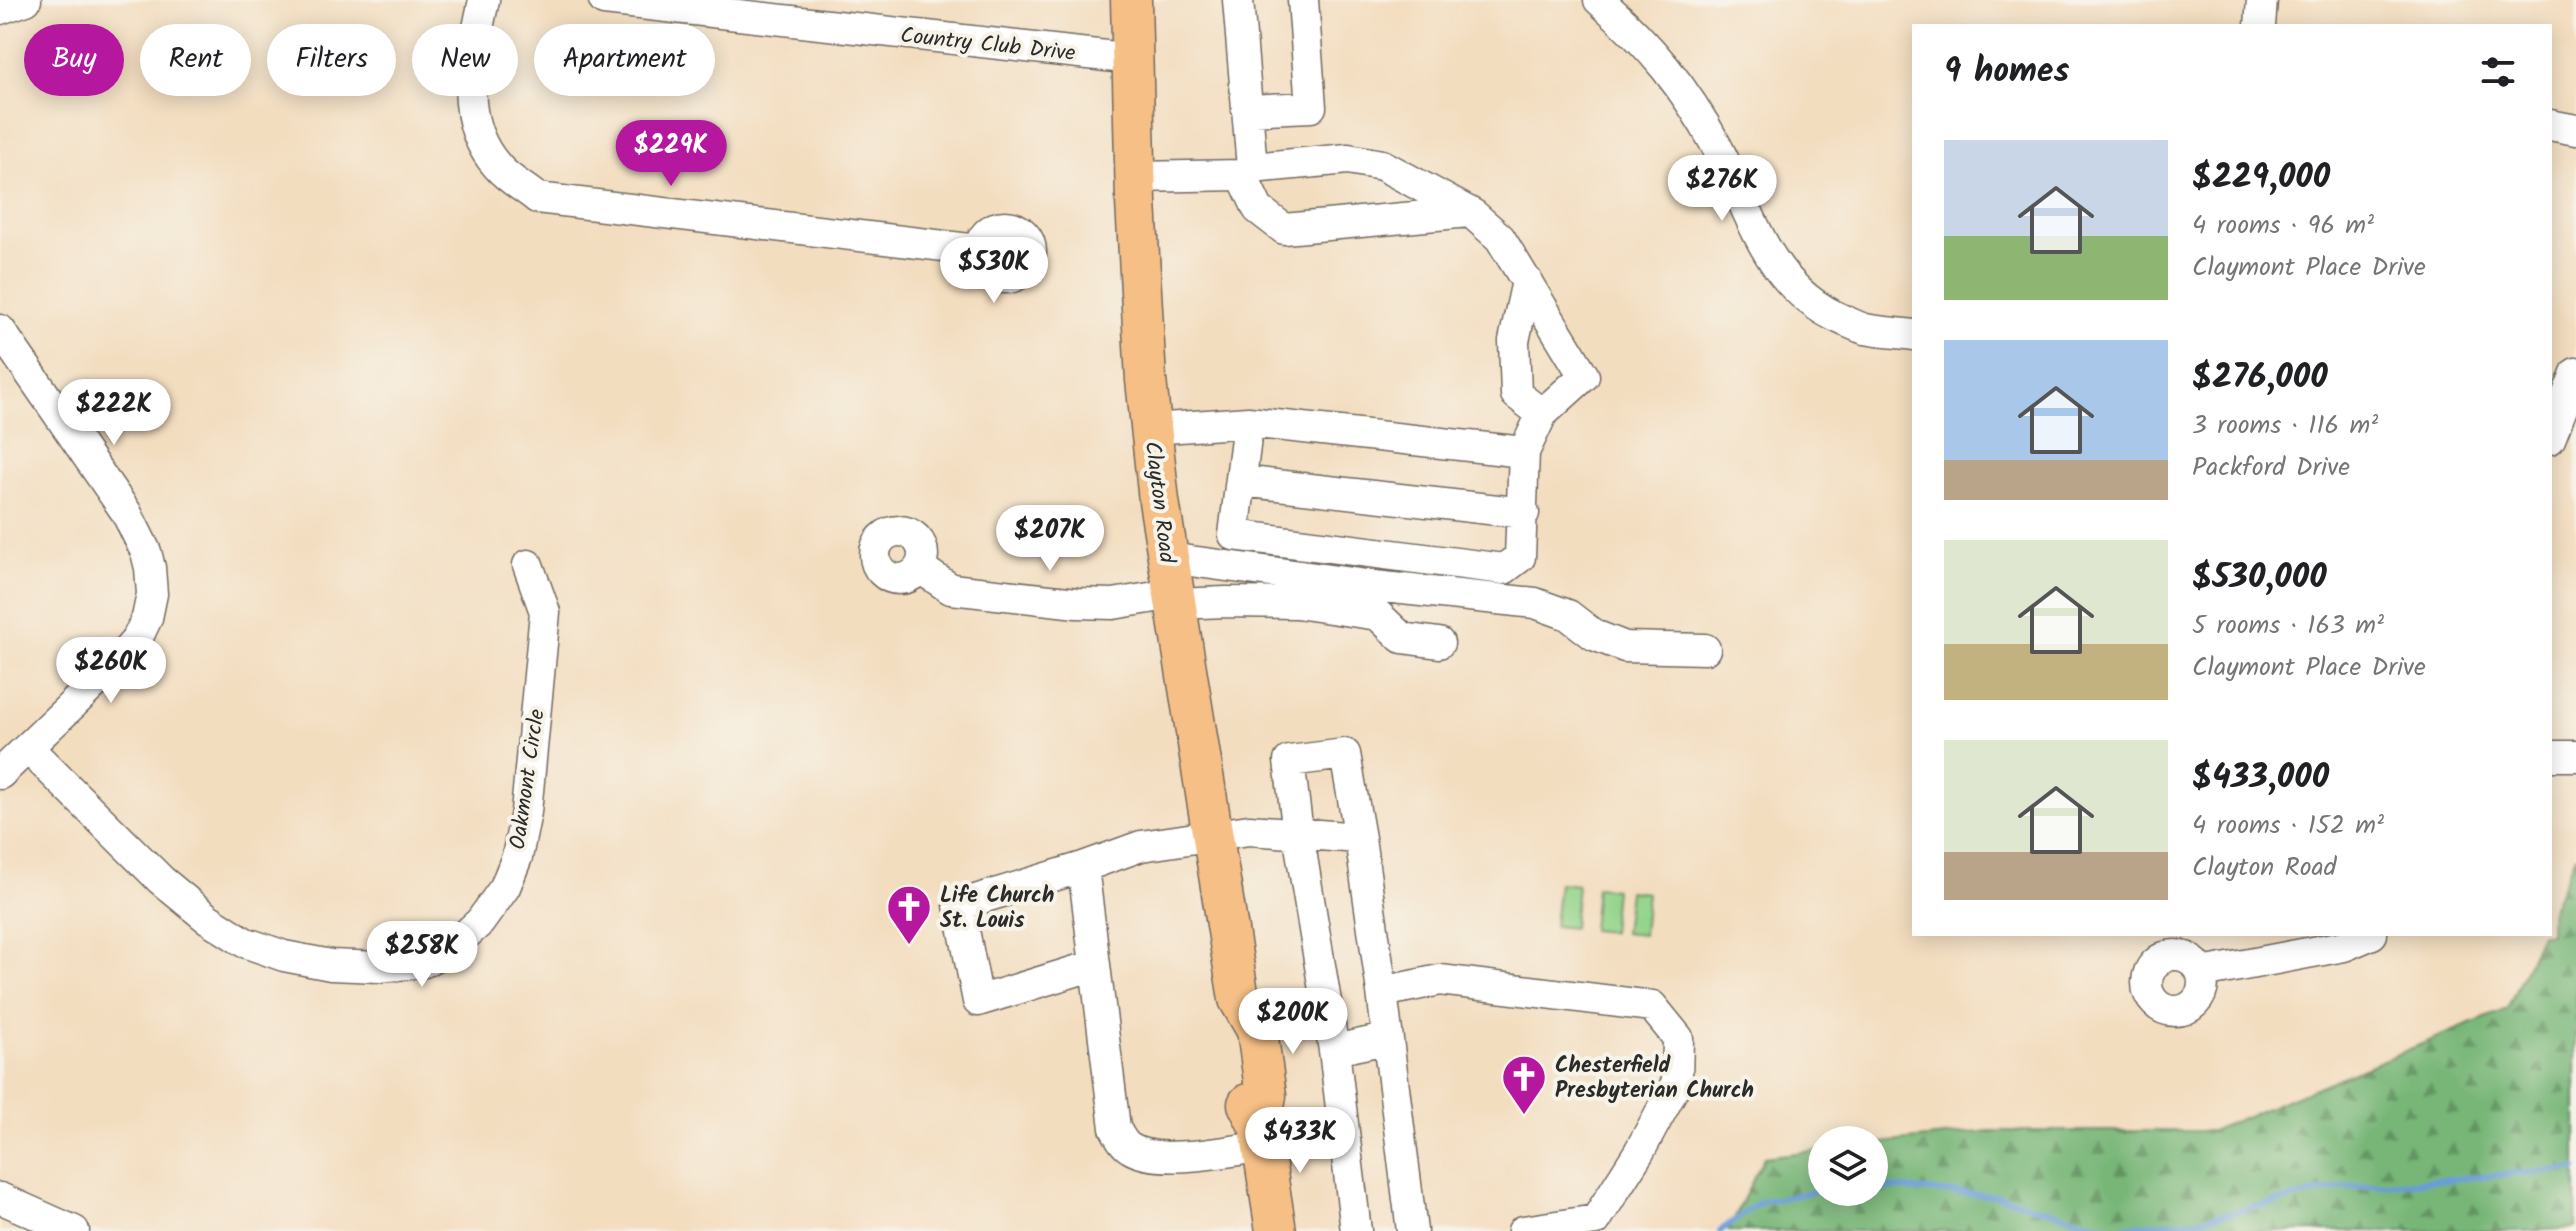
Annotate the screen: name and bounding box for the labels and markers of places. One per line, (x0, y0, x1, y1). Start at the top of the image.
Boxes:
pin: $229K (615, 120, 727, 188)
pin: $276K (1666, 155, 1778, 223)
pin: $530K (938, 237, 1050, 305)
pin: $222K (58, 379, 170, 447)
pin: $207K (994, 505, 1106, 573)
pin: $260K (55, 637, 167, 705)
place label: Life Church St. Louis (940, 879, 1054, 939)
church icon: Life Church St. Louis (885, 883, 933, 946)
pin: $258K (366, 921, 478, 989)
pin: $200K (1237, 988, 1349, 1056)
place label: Chesterfield Presbyterian Church (1555, 1049, 1754, 1109)
church icon: Chesterfield Presbyterian Church (1500, 1053, 1548, 1116)
pin: $433K (1244, 1107, 1356, 1175)

